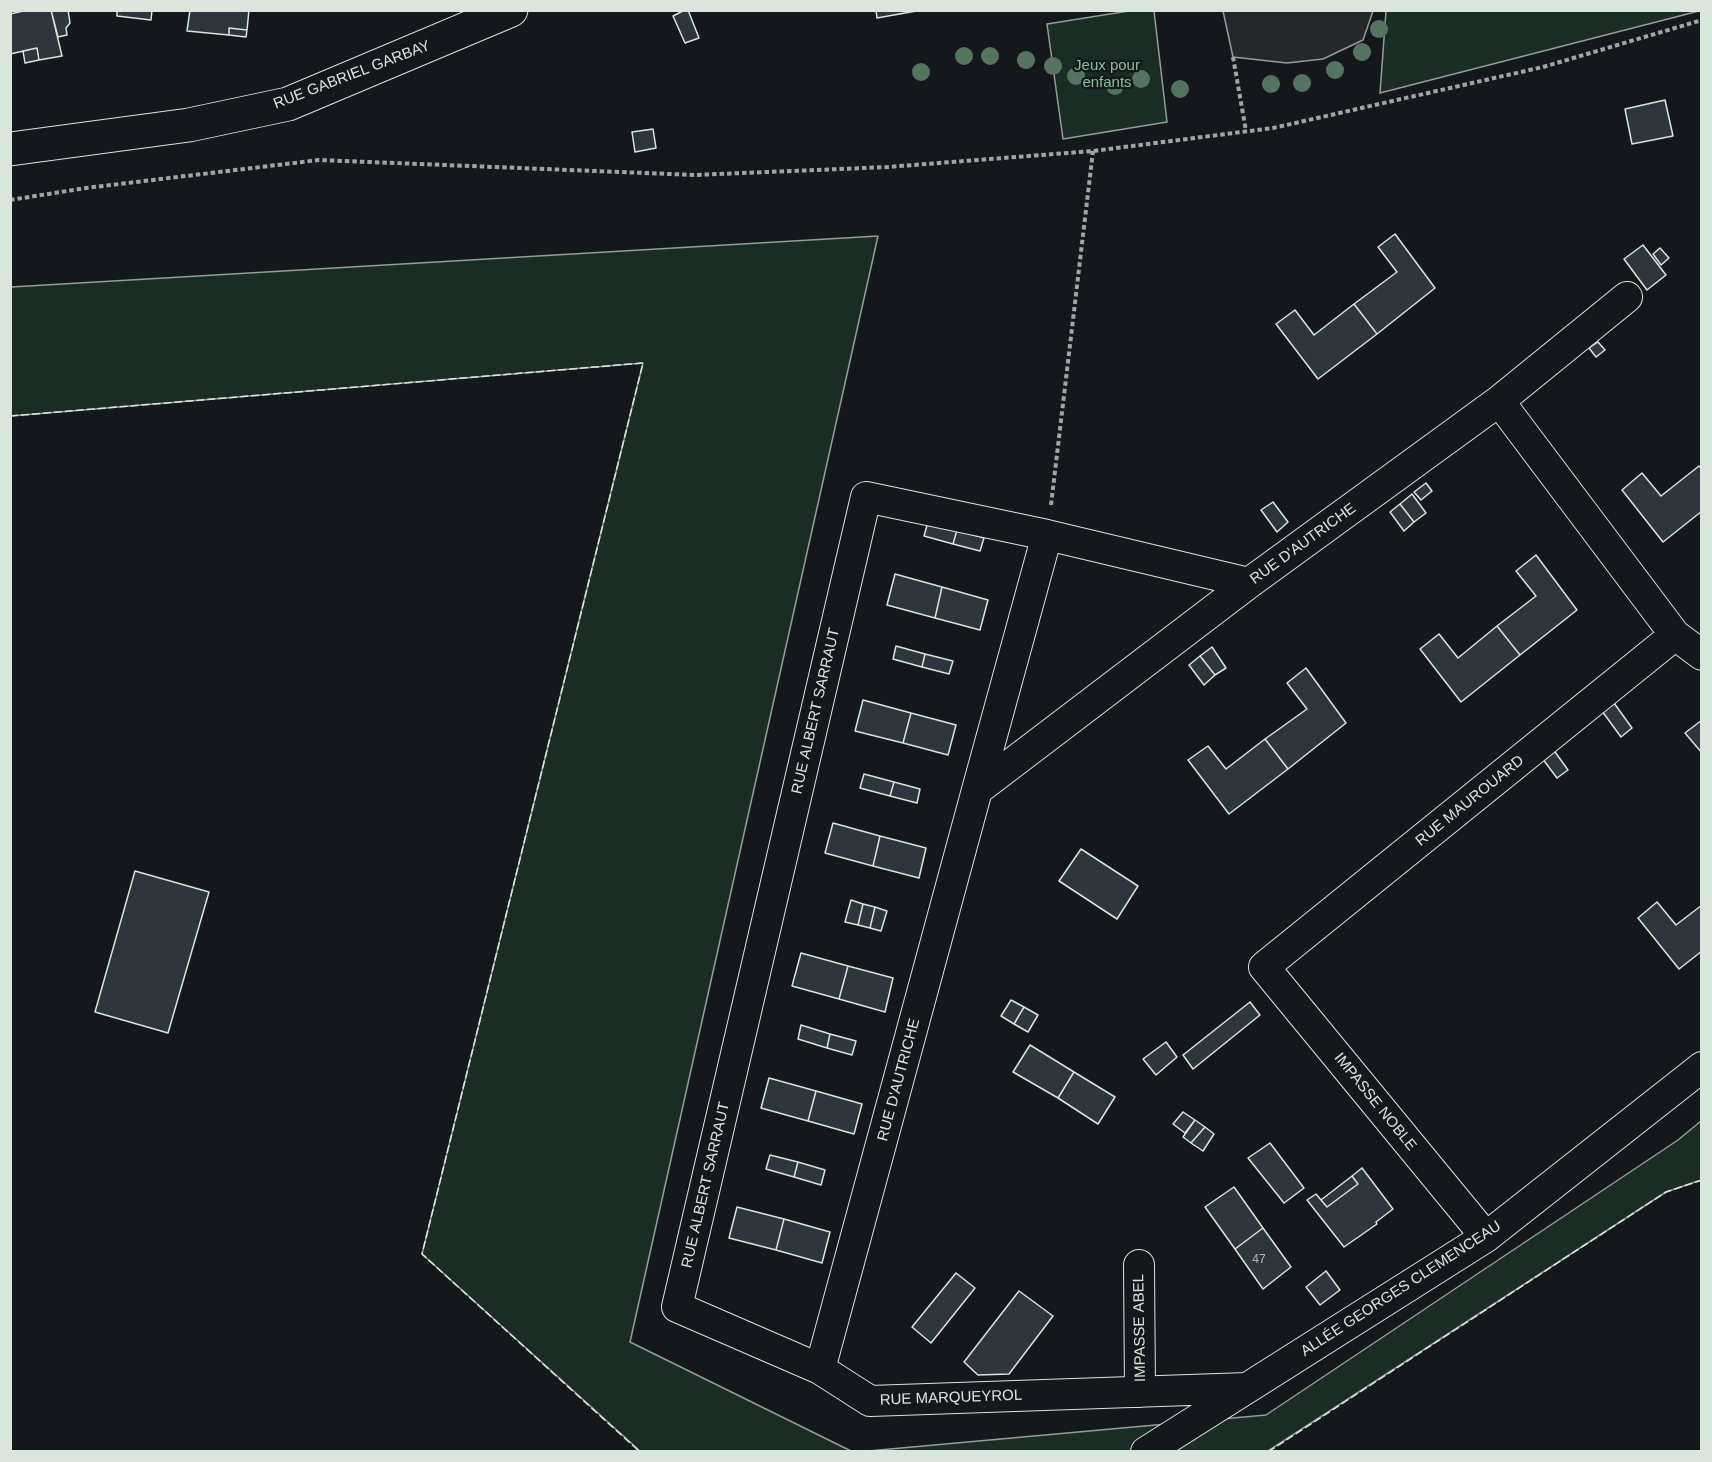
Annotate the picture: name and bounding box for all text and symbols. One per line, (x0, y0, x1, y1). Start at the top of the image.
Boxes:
street label: RUE GABRIEL GARBAY (271, 37, 433, 113)
park label: Jeux pour enfants (1074, 57, 1140, 92)
street label: RUE D'AUTRICHE (1247, 500, 1359, 588)
street label: RUE ALBERT SARRAUT (788, 626, 844, 796)
street label: RUE MAUROUARD (1412, 752, 1528, 850)
street label: RUE D'AUTRICHE (874, 1017, 924, 1143)
street label: IMPASSE NOBLE (1330, 1049, 1420, 1155)
street label: RUE ALBERT SARRAUT (678, 1100, 734, 1270)
street label: ALLÉE GEORGES CLEMENCEAU (1298, 1217, 1504, 1361)
house number: 47 (1252, 1253, 1266, 1267)
street label: IMPASSE ABEL (1130, 1274, 1150, 1382)
street label: RUE MARQUEYROL (879, 1387, 1023, 1409)

